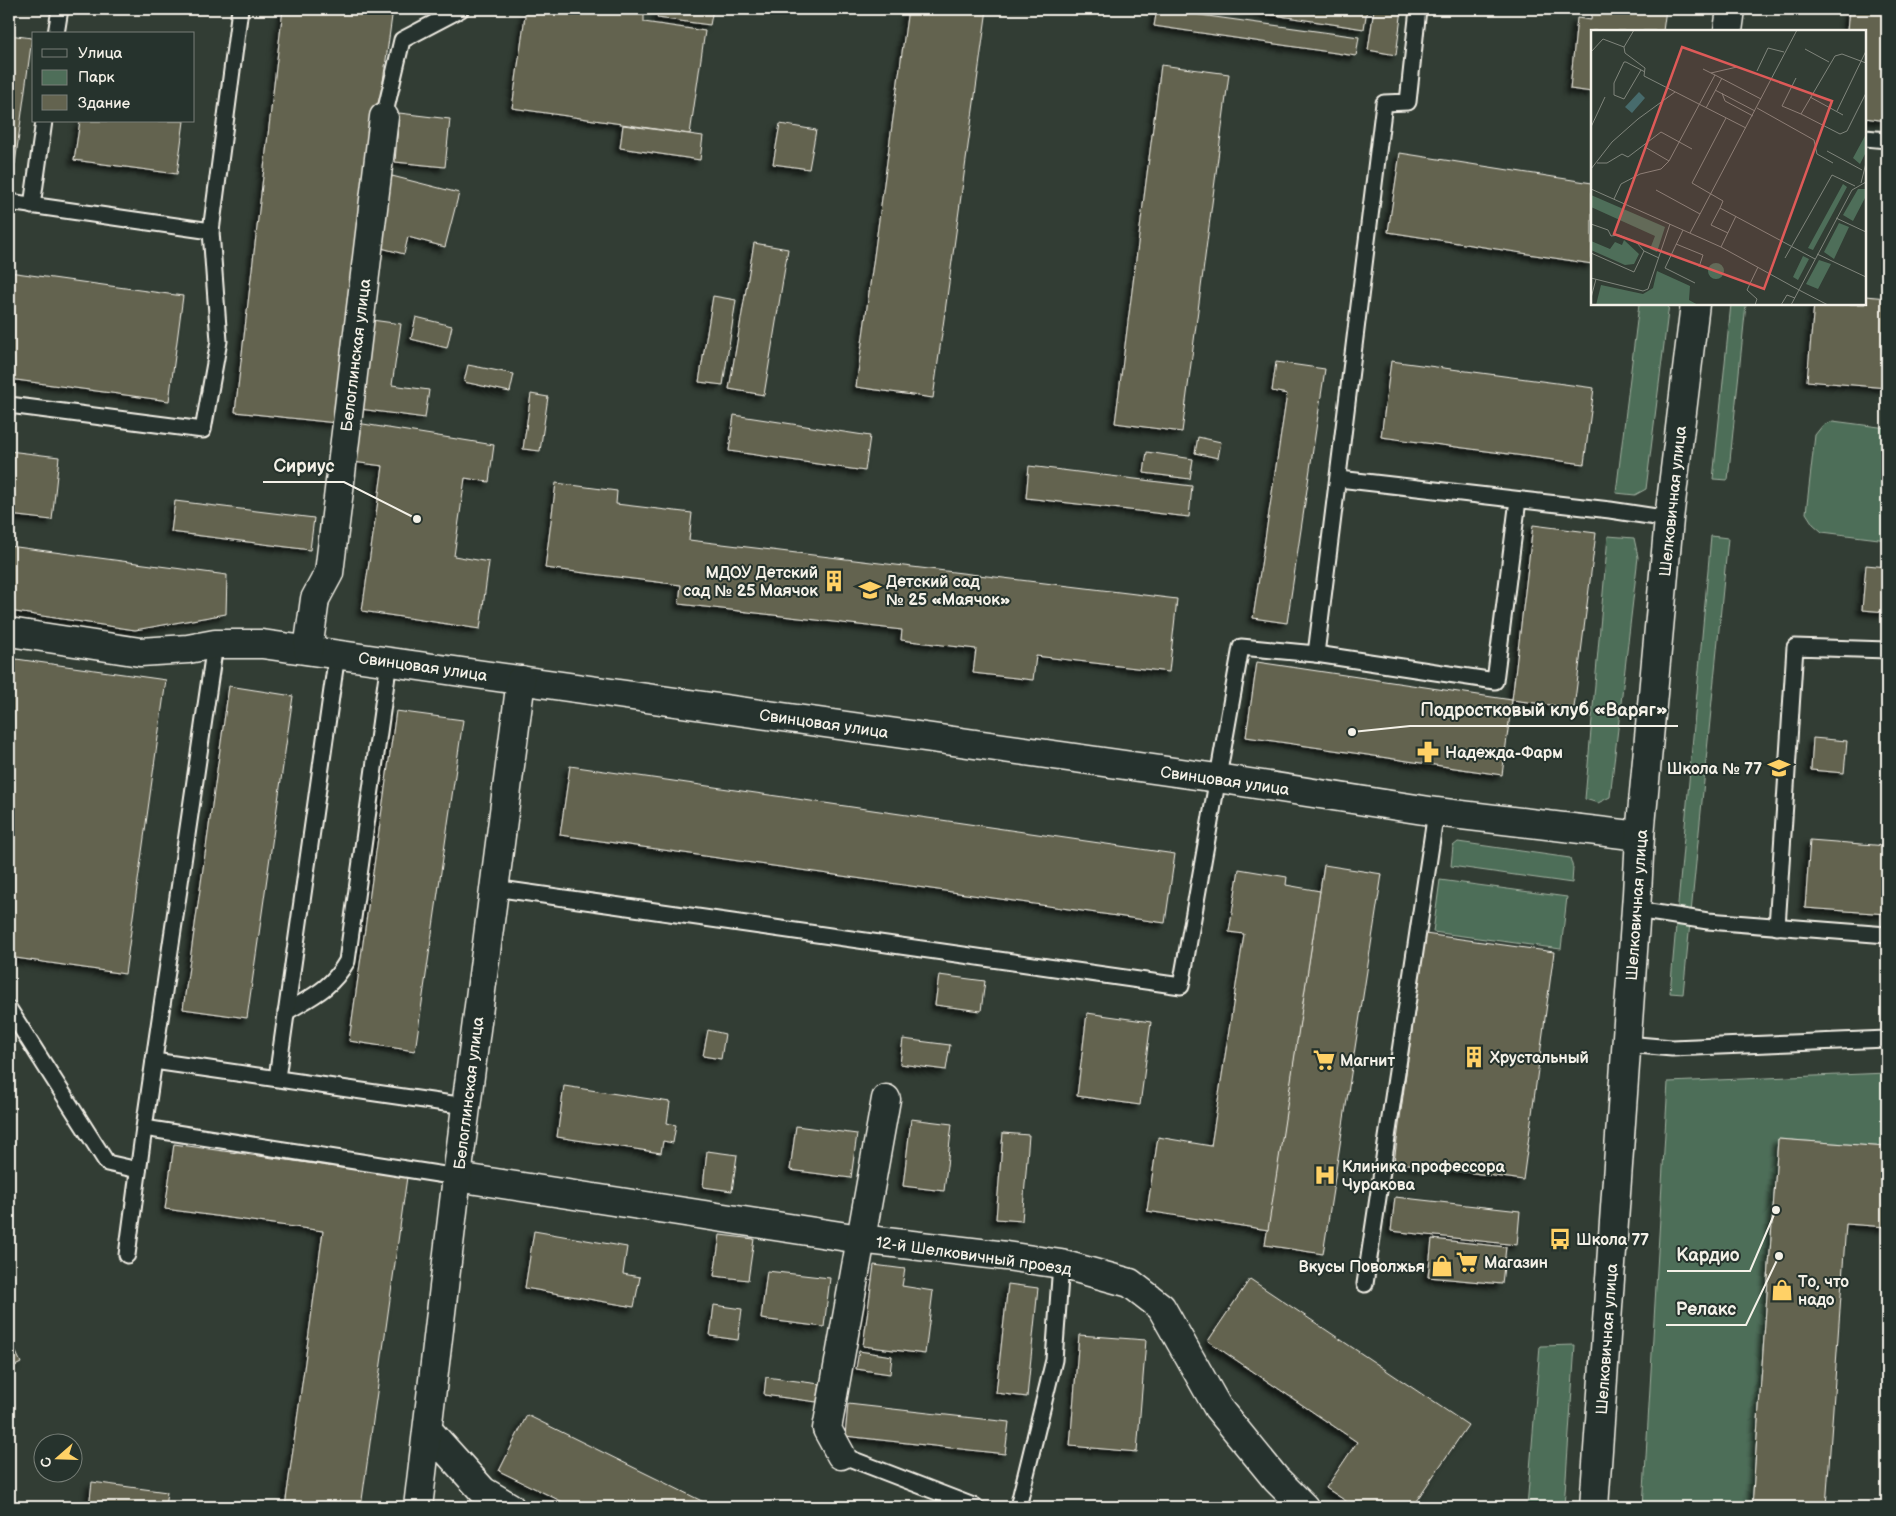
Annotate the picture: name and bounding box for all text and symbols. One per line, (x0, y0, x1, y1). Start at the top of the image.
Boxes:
inset map (1591, 30, 1866, 305)
legend (32, 32, 195, 122)
text: Улица (78, 44, 123, 63)
text: Парк (78, 68, 115, 87)
text: Здание (78, 94, 130, 113)
street label: Белоглинская улица (338, 277, 375, 433)
street label: Шелковичная улица (1656, 424, 1691, 578)
callout: Сириус (263, 449, 344, 482)
text: Сириус (273, 456, 335, 477)
place label: МДОУ Детский сад № 25 Маячок (683, 564, 818, 601)
building icon: МДОУ Детский сад № 25 Маячок (821, 568, 847, 594)
place label: Детский сад № 25 «Маячок» (886, 573, 1010, 610)
school or university icon: Детский сад № 25 «Маячок» (857, 577, 883, 603)
street label: Свинцовая улица (357, 649, 489, 686)
callout: Подростковый клуб «Варяг» (1410, 693, 1678, 726)
text: Подростковый клуб «Варяг» (1420, 700, 1668, 721)
street label: Свинцовая улица (758, 706, 890, 743)
pharmacy icon: Надежда-Фарм (1415, 739, 1441, 765)
place label: Надежда-Фарм (1445, 744, 1563, 763)
school or university icon: Школа № 77 (1766, 755, 1792, 781)
place label: Школа № 77 (1667, 760, 1762, 779)
street label: Свинцовая улица (1159, 763, 1291, 800)
street label: Шелковичная улица (1623, 828, 1652, 981)
street label: Белоглинская улица (451, 1015, 488, 1171)
building icon: Хрустальный (1461, 1044, 1487, 1070)
supermarket icon: Магнит (1311, 1047, 1337, 1073)
place label: Хрустальный (1489, 1049, 1589, 1068)
place label: Магнит (1340, 1052, 1395, 1071)
place label: Клиника профессора Чуракова (1342, 1158, 1506, 1195)
hospital icon: Клиника профессора Чуракова (1312, 1162, 1338, 1188)
bus stop icon: Школа 77 (1547, 1226, 1573, 1252)
place label: Школа 77 (1576, 1231, 1649, 1250)
street label: 12-й Шелковичный проезд (875, 1233, 1073, 1280)
callout: Кардио (1667, 1238, 1750, 1271)
text: Кардио (1676, 1245, 1740, 1266)
supermarket icon: Магазин (1454, 1249, 1480, 1275)
shop icon: Вкусы Поволжья (1429, 1253, 1455, 1279)
place label: Магазин (1484, 1254, 1548, 1273)
place label: Вкусы Поволжья (1298, 1258, 1425, 1277)
street label: Шелковичная улица (1593, 1262, 1622, 1415)
place label: То, что надо (1798, 1273, 1849, 1310)
shop icon: То, что надо (1769, 1277, 1795, 1303)
callout: Релакс (1666, 1292, 1746, 1325)
text: Релакс (1676, 1299, 1736, 1320)
north arrow (32, 1434, 82, 1484)
text: С (37, 1455, 56, 1470)

